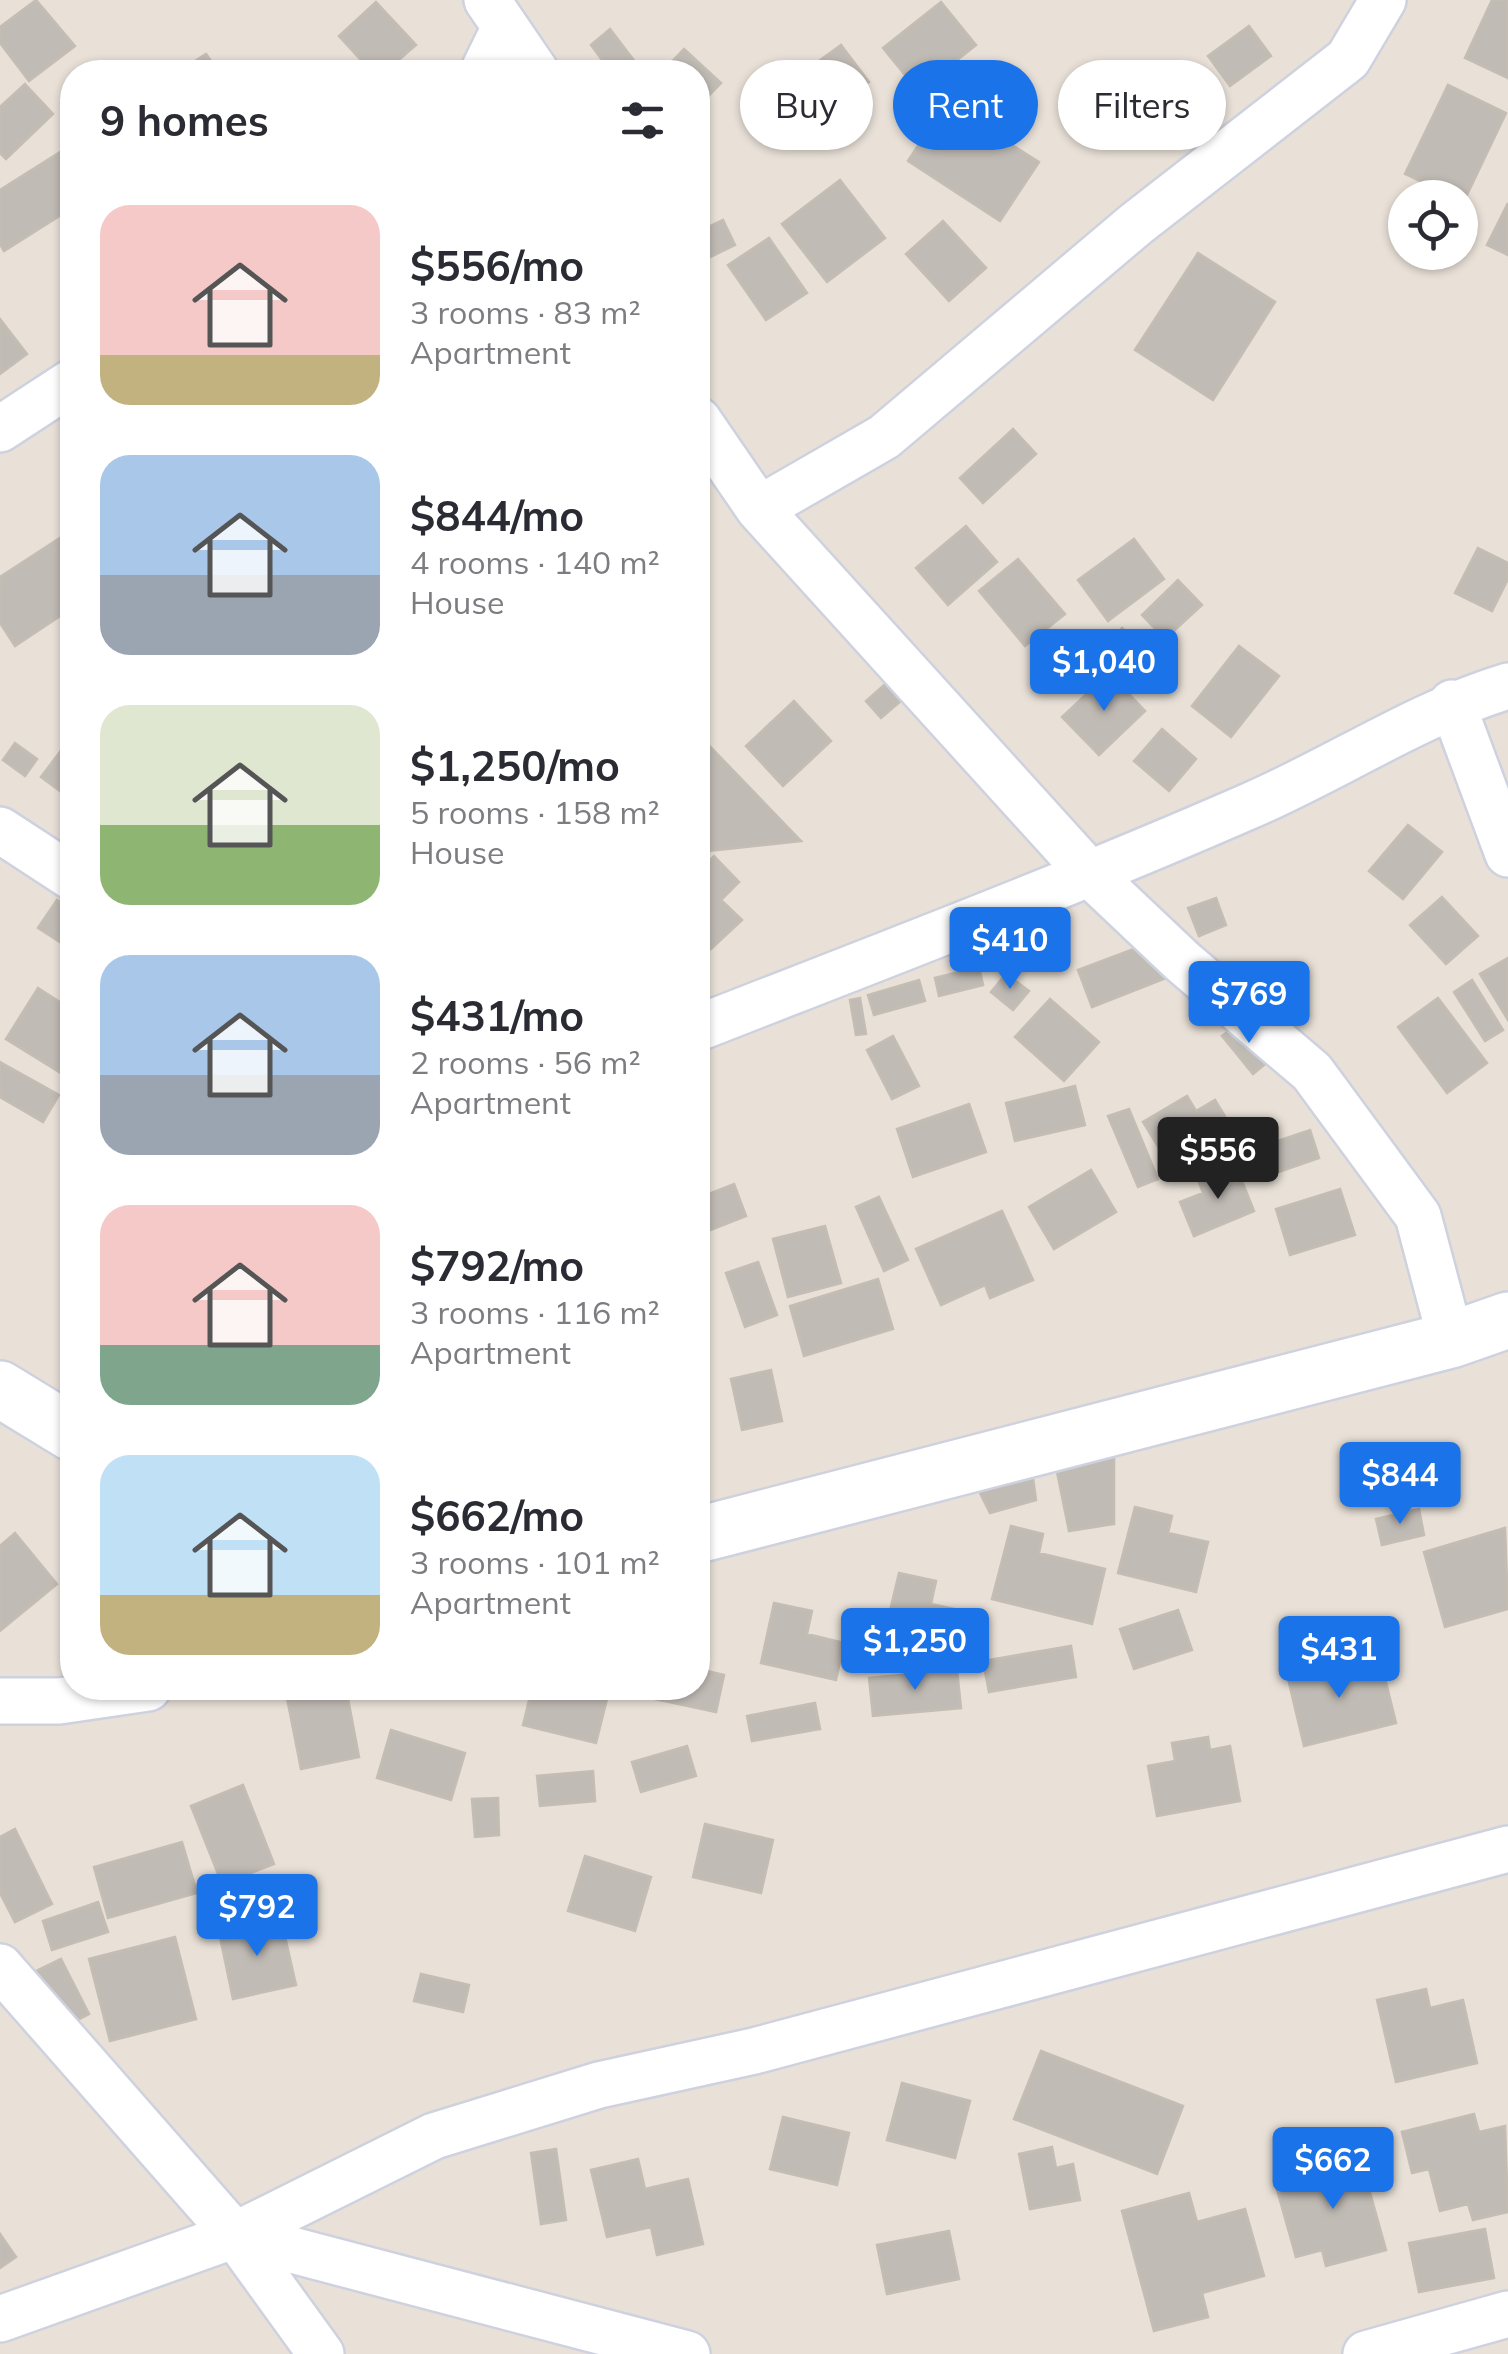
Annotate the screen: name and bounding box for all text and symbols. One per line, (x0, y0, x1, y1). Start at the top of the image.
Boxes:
chip: Buy (740, 60, 873, 150)
chip: Rent (893, 60, 1038, 150)
chip: Filters (1058, 60, 1226, 150)
icon: filters (615, 93, 670, 148)
text: 9 homes (100, 94, 269, 147)
map controls (1388, 180, 1478, 270)
button: locate (1388, 180, 1478, 270)
text: $556/mo (410, 239, 584, 292)
icon: home (180, 245, 300, 365)
text: 3 rooms · 83 m² (410, 292, 641, 332)
text: Apartment (410, 332, 571, 372)
text: $844/mo (410, 489, 584, 542)
icon: home (180, 495, 300, 615)
text: 4 rooms · 140 m² (410, 542, 660, 582)
text: House (410, 582, 505, 622)
pin: $1,040 (1023, 629, 1185, 714)
text: $1,040 (1052, 641, 1156, 681)
text: $1,250/mo (410, 739, 620, 792)
icon: home (180, 745, 300, 865)
text: 5 rooms · 158 m² (410, 792, 660, 832)
text: House (410, 832, 505, 872)
pin: $410 (951, 907, 1069, 992)
text: $410 (972, 919, 1048, 959)
pin: $769 (1190, 961, 1308, 1046)
text: $769 (1211, 973, 1287, 1013)
text: $431/mo (410, 989, 584, 1042)
icon: home (180, 995, 300, 1115)
text: 2 rooms · 56 m² (410, 1042, 641, 1082)
text: Apartment (410, 1082, 571, 1122)
pin: $556 (1159, 1117, 1277, 1202)
text: $556 (1180, 1129, 1256, 1169)
text: $792/mo (410, 1239, 584, 1292)
icon: home (180, 1245, 300, 1365)
text: 3 rooms · 116 m² (410, 1292, 660, 1332)
text: Apartment (410, 1332, 571, 1372)
pin: $844 (1341, 1442, 1459, 1527)
text: $844 (1362, 1454, 1438, 1494)
text: $662/mo (410, 1489, 584, 1542)
icon: home (180, 1495, 300, 1615)
text: 3 rooms · 101 m² (410, 1542, 660, 1582)
text: Apartment (410, 1582, 571, 1622)
pin: $1,250 (834, 1608, 996, 1693)
pin: $431 (1280, 1616, 1398, 1701)
text: $1,250 (863, 1620, 967, 1660)
text: $431 (1301, 1628, 1377, 1668)
pin: $792 (198, 1874, 316, 1959)
text: $792 (219, 1886, 295, 1926)
pin: $662 (1274, 2127, 1392, 2212)
text: $662 (1295, 2139, 1371, 2179)

